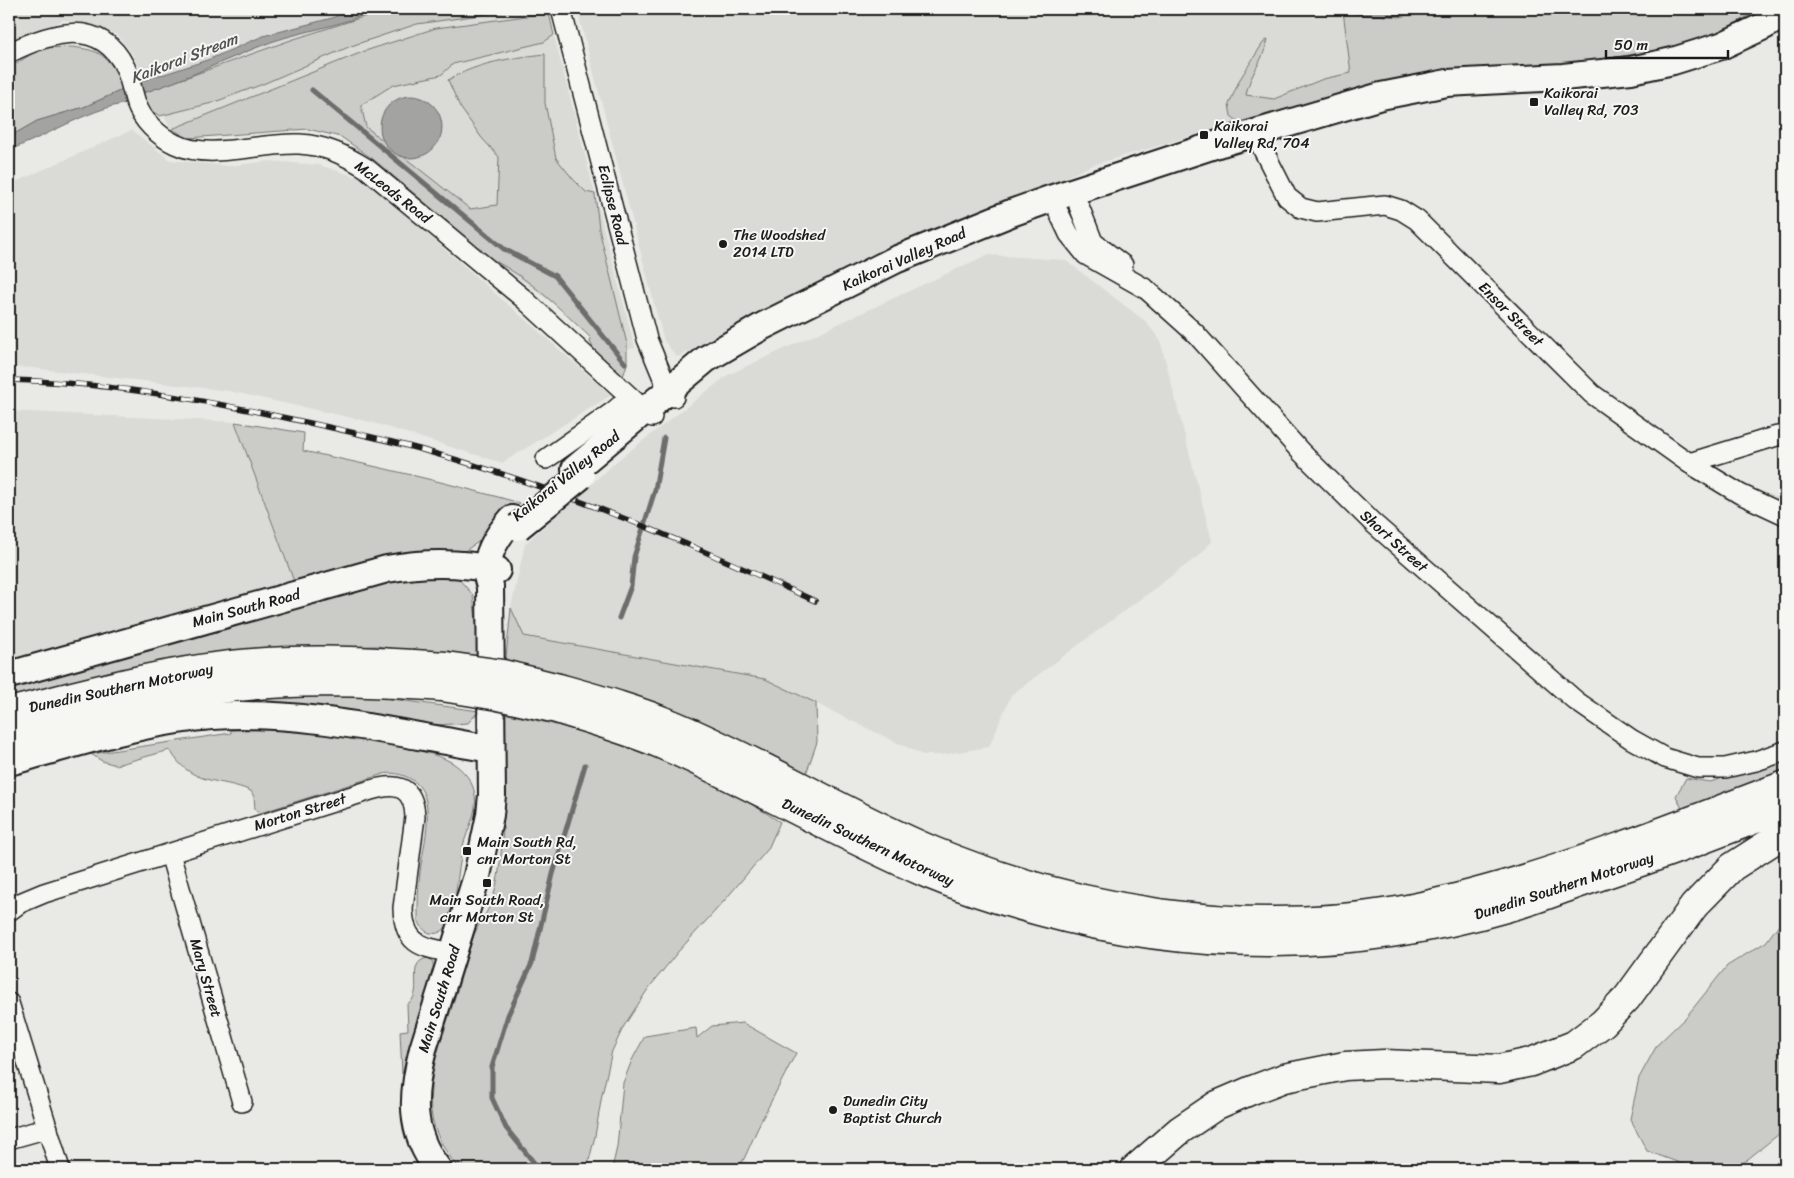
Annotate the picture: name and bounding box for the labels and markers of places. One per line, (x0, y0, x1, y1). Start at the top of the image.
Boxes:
place label: Kaikorai Valley Rd, 703 (1544, 80, 1638, 123)
marker: Kaikorai Valley Rd, 703 (1528, 96, 1540, 108)
place label: Kaikorai Valley Rd, 704 (1214, 113, 1310, 156)
marker: Kaikorai Valley Rd, 704 (1198, 129, 1210, 141)
place label: The Woodshed 2014 LTD (733, 222, 826, 265)
marker: The Woodshed 2014 LTD (717, 238, 729, 250)
place label: Main South Rd, cnr Morton St (477, 829, 577, 872)
marker: Main South Rd, cnr Morton St (461, 845, 473, 857)
marker: Main South Road, cnr Morton St (481, 877, 493, 889)
place label: Main South Road, cnr Morton St (429, 887, 545, 930)
place label: Dunedin City Baptist Church (843, 1088, 942, 1131)
marker: Dunedin City Baptist Church (827, 1104, 839, 1116)

